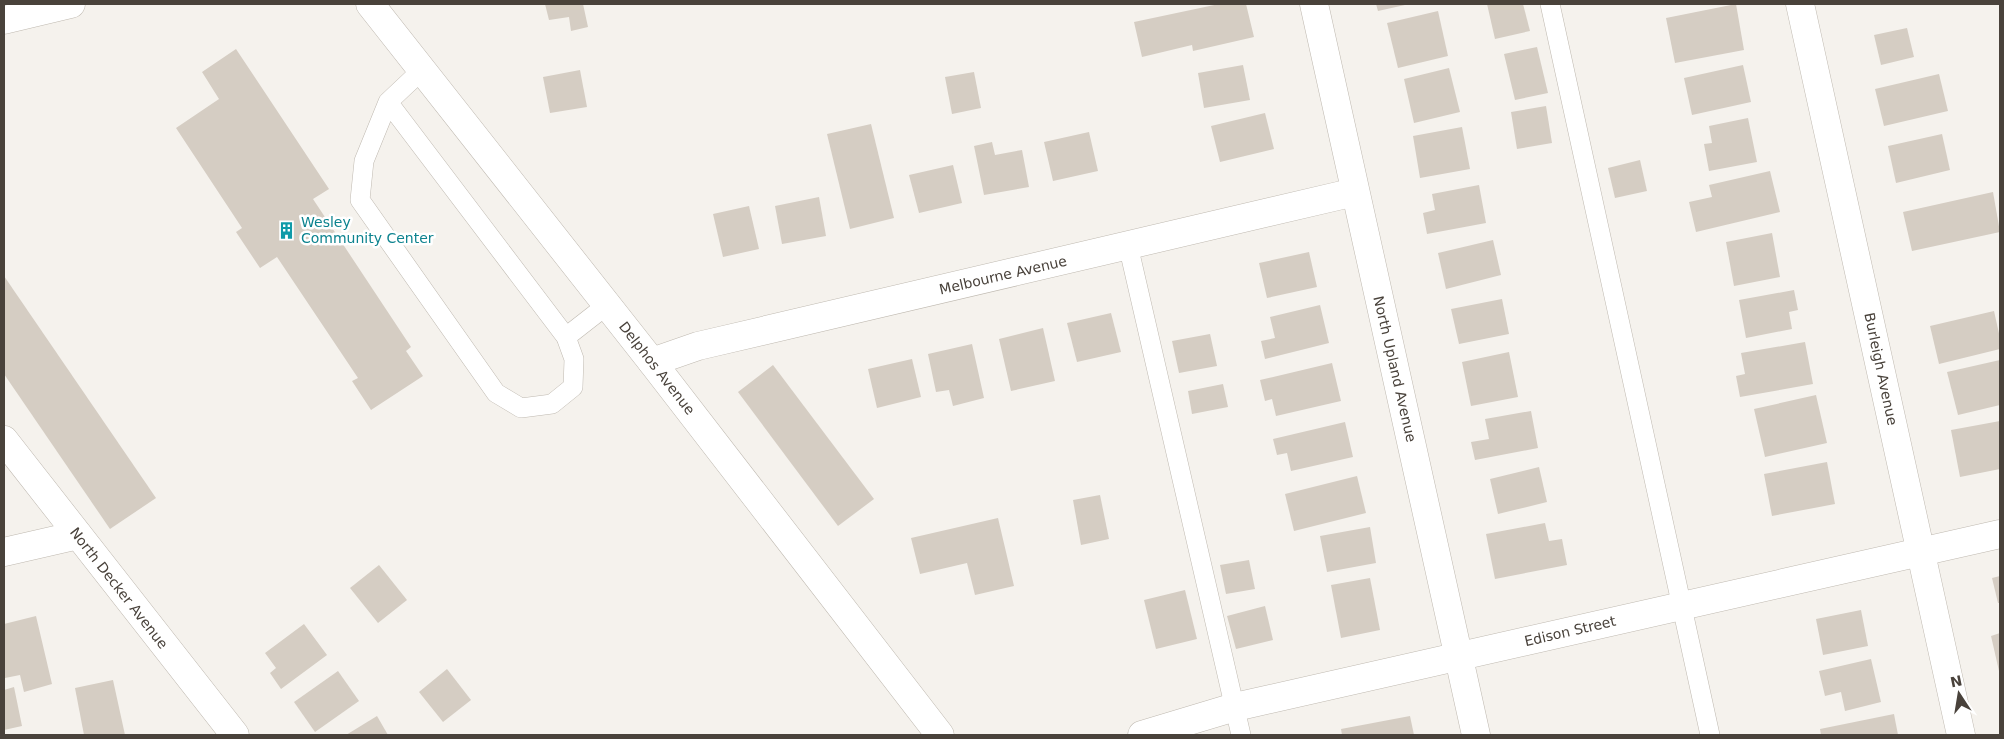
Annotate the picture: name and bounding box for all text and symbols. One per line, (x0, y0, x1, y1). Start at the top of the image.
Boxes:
place label: Wesley Community Center (301, 214, 434, 246)
building icon: Wesley Community Center (277, 220, 297, 240)
street label: Melbourne Avenue (938, 253, 1068, 297)
street label: North Upland Avenue (1370, 294, 1420, 444)
street label: Burleigh Avenue (1861, 311, 1901, 427)
street label: Delphos Avenue (616, 318, 698, 418)
street label: North Decker Avenue (67, 524, 171, 652)
street label: Edison Street (1523, 613, 1618, 649)
north arrow (1934, 669, 1984, 719)
text: N (1949, 672, 1964, 690)

